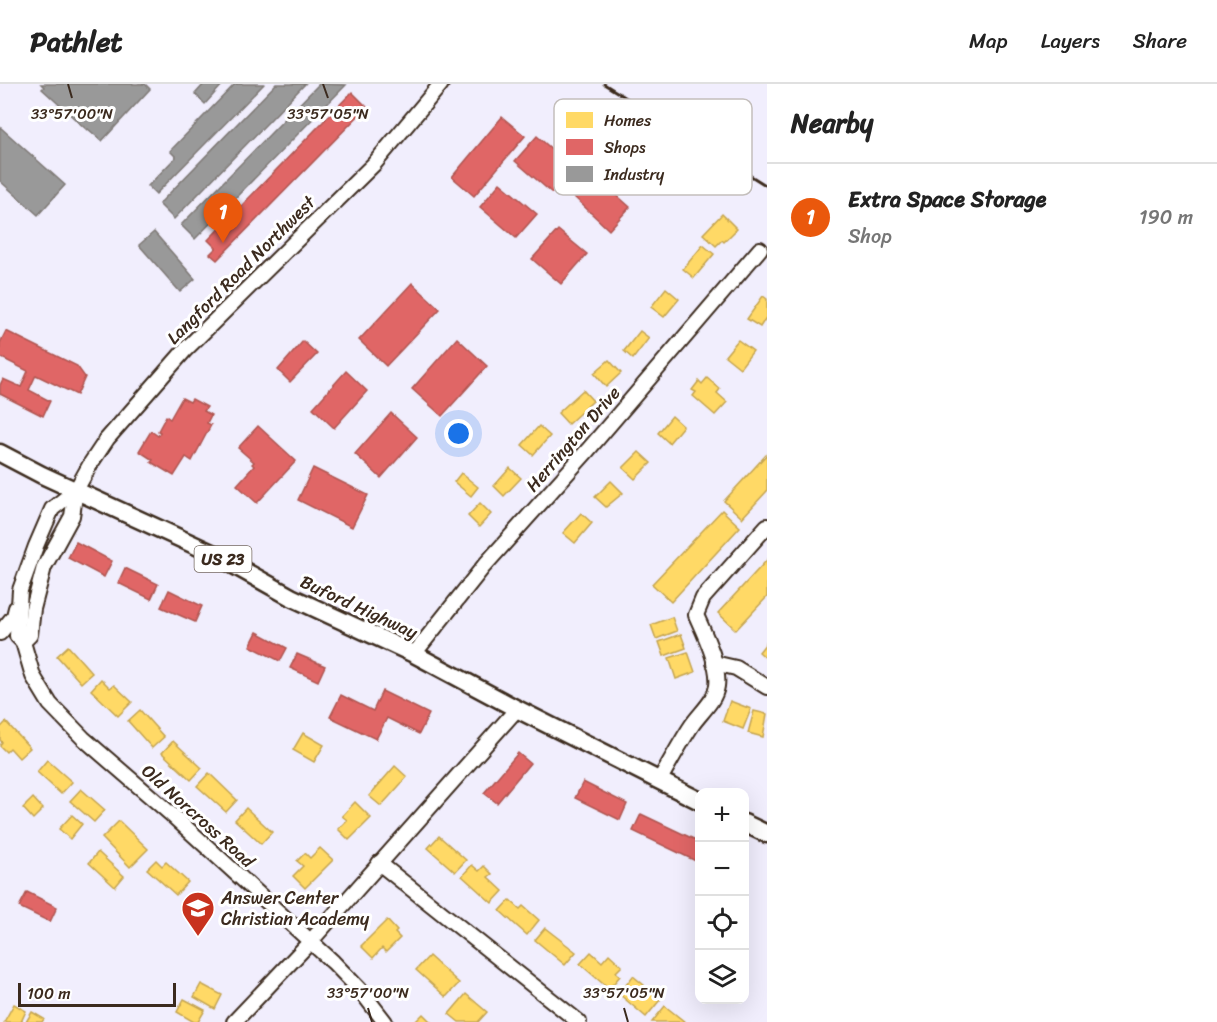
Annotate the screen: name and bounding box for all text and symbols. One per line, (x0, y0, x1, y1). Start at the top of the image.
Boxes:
text: Pathlet (30, 17, 123, 66)
text: Map (969, 22, 1008, 60)
text: Layers (1041, 22, 1100, 60)
text: Share (1133, 22, 1187, 60)
legend (554, 99, 752, 195)
text: Nearby (791, 100, 873, 146)
text: 33°57'00"N (31, 101, 113, 127)
text: 33°57'05"N (287, 101, 369, 127)
text: Homes (604, 106, 652, 135)
text: Shops (604, 133, 646, 162)
text: Industry (603, 160, 665, 189)
text: Extra Space Storage (848, 180, 1046, 219)
street label: Langford Road Northwest (159, 187, 324, 352)
pin: 1 (204, 194, 242, 243)
text: 1 (806, 200, 815, 235)
text: 190 m (1139, 200, 1193, 235)
text: Shop (848, 219, 892, 254)
street label: Herrington Drive (517, 378, 629, 500)
your location (444, 419, 473, 448)
road number: US 23 (194, 546, 252, 572)
street label: Buford Highway (295, 566, 424, 649)
street label: Old Norcross Road (134, 756, 263, 877)
map controls (695, 788, 749, 1004)
button: + (695, 788, 749, 842)
button: − (695, 842, 749, 896)
place label: Answer Center Christian Academy (220, 882, 370, 935)
school or university icon: Answer Center Christian Academy (180, 890, 216, 937)
button: locate (695, 896, 749, 950)
button: layers (695, 950, 749, 1004)
text: 100 m (27, 979, 71, 1008)
scale bar (18, 980, 176, 1008)
text: 33°57'00"N (327, 980, 409, 1006)
text: 33°57'05"N (583, 980, 665, 1006)

